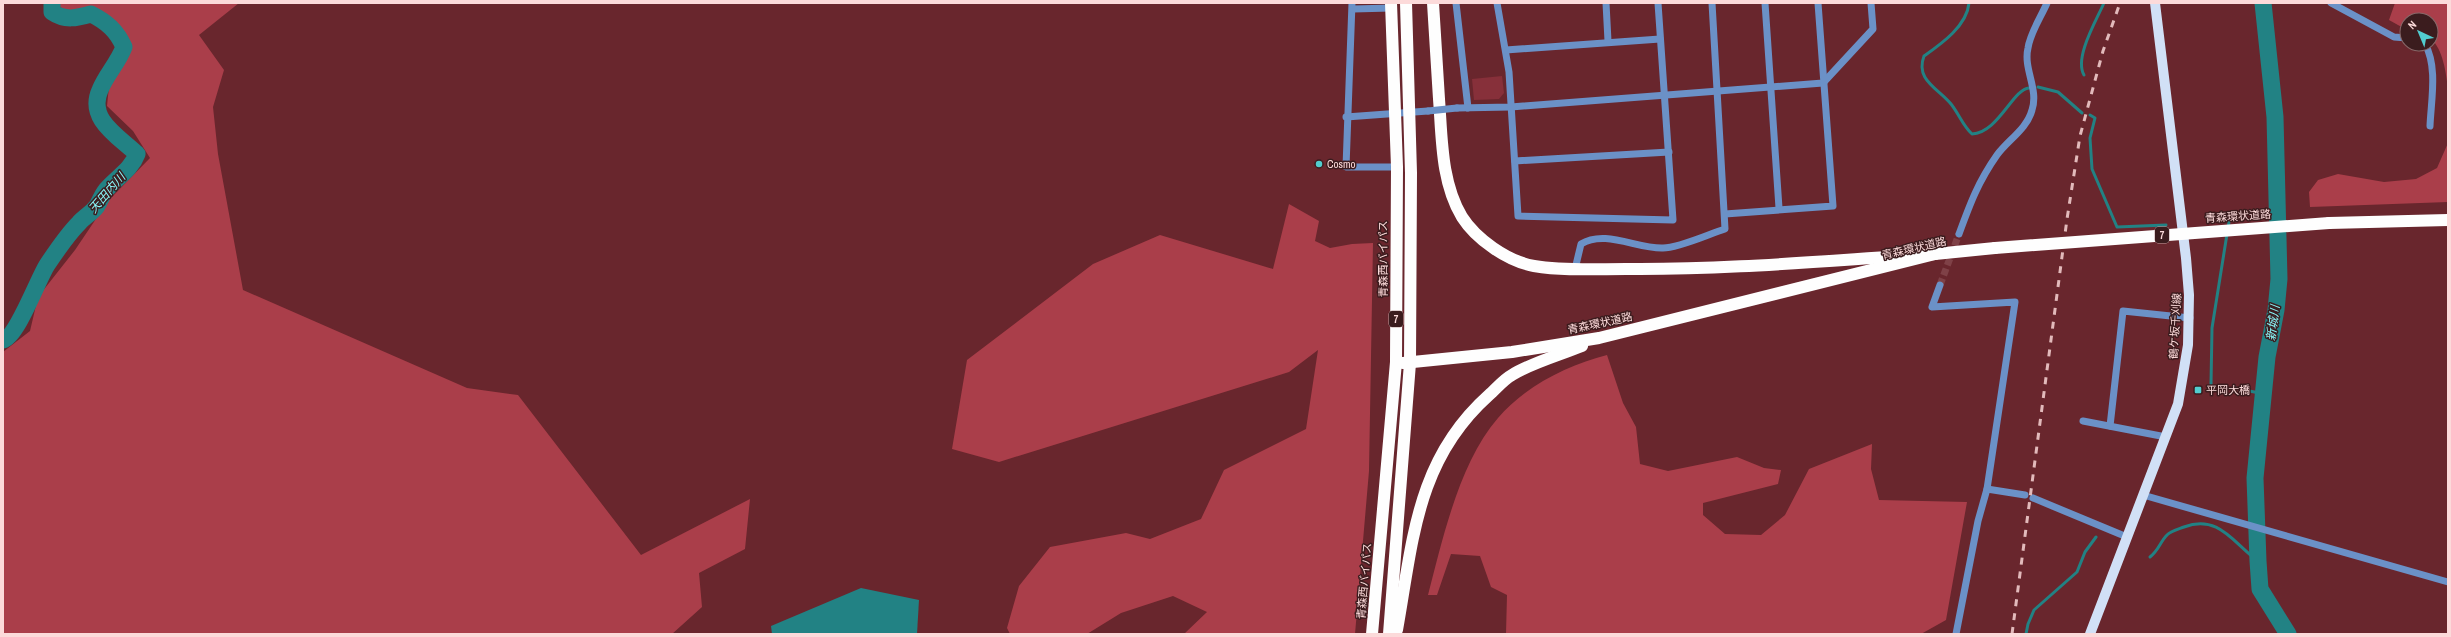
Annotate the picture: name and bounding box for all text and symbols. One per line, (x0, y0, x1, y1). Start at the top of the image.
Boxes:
north arrow (2399, 12, 2439, 52)
text: N (2405, 18, 2419, 32)
place label: Cosmo (1327, 157, 1356, 171)
marker: Cosmo (1314, 159, 1324, 169)
water label: 天田内川 (85, 168, 130, 216)
street label: 青森環状道路 (2205, 207, 2271, 225)
street label: 青森西バイパス (1376, 221, 1390, 297)
road number: 7 (2155, 227, 2169, 243)
street label: 青森環状道路 (1880, 234, 1948, 262)
street label: 鶴ケ坂千刈線 (2166, 293, 2184, 359)
water label: 新城川 (2263, 302, 2283, 342)
street label: 青森環状道路 (1566, 309, 1634, 337)
road number: 7 (1389, 311, 1403, 327)
place label: 平岡大橋 (2206, 383, 2250, 397)
marker: 平岡大橋 (2193, 385, 2203, 395)
street label: 青森西バイパス (1354, 542, 1374, 620)

